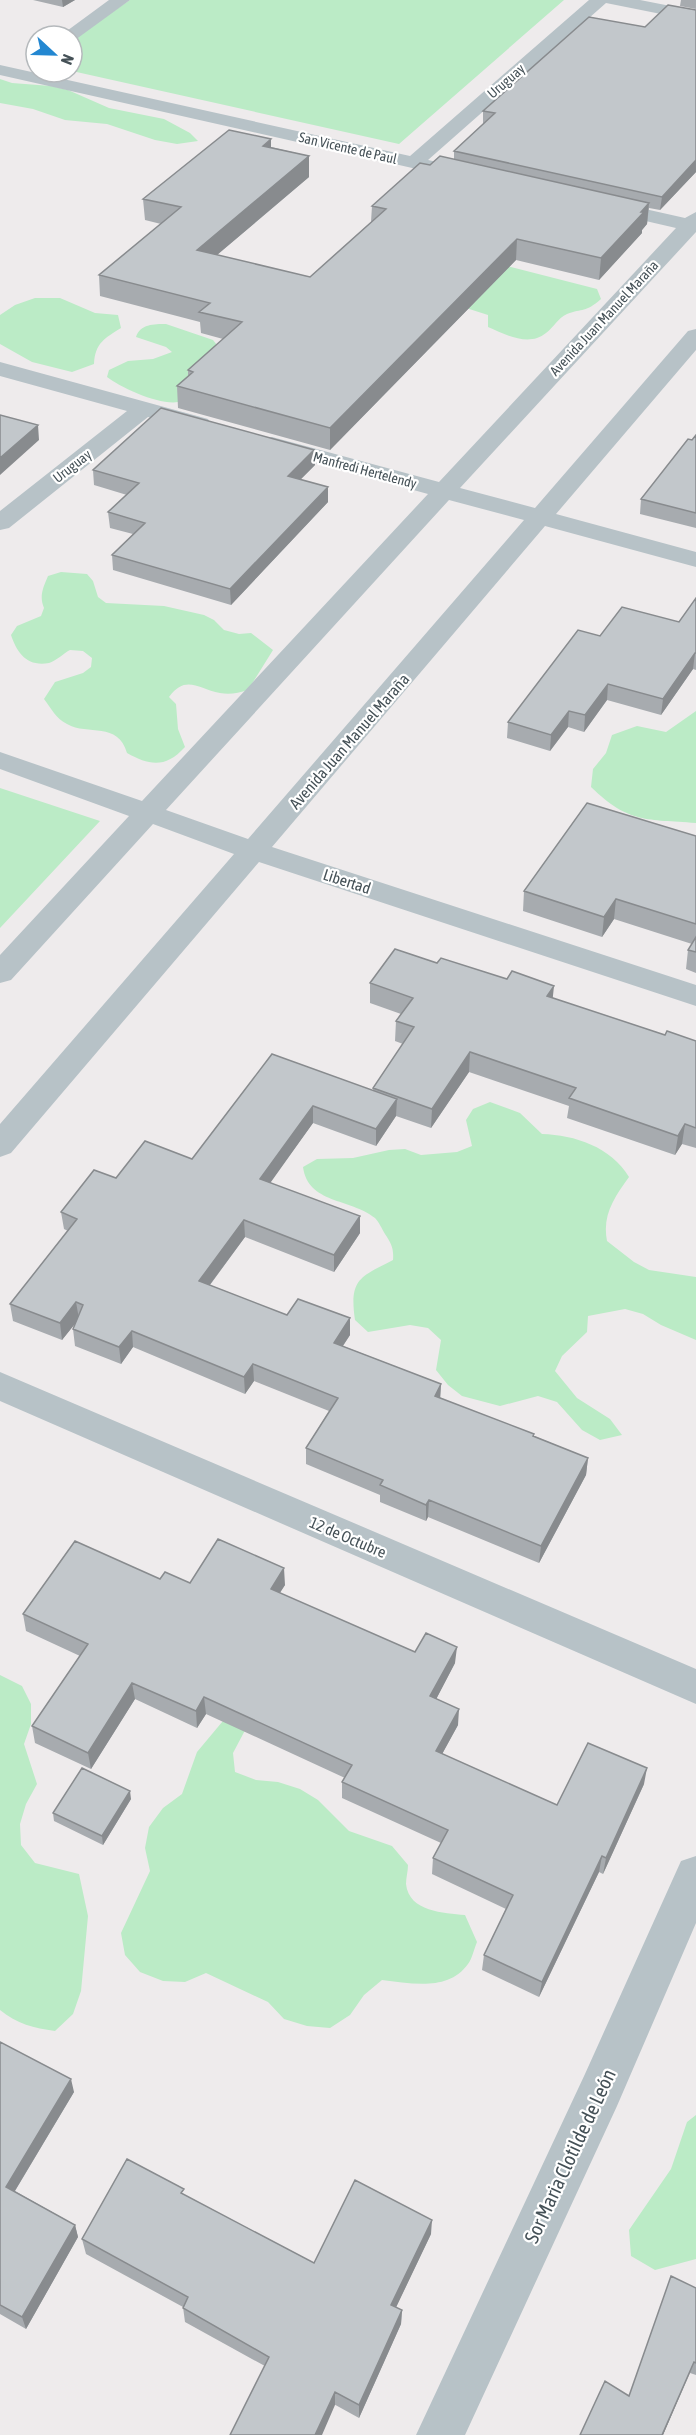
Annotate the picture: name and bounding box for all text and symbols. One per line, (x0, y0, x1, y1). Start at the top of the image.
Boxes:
north arrow (24, 24, 84, 84)
text: N (58, 52, 78, 67)
street label: Uruguay (484, 60, 528, 102)
street label: San Vicente de Paul (297, 129, 399, 167)
street label: Avenida Juan Manuel Maraña (547, 257, 661, 379)
street label: Uruguay (50, 446, 95, 486)
street label: Manfredi Hertelendy (311, 448, 419, 492)
street label: Avenida Juan Manuel Maraña (285, 670, 413, 812)
street label: Libertad (321, 865, 373, 897)
street label: 12 de Octubre (307, 1513, 389, 1561)
street label: Sor Maria Clotilde de León (519, 2065, 620, 2246)

